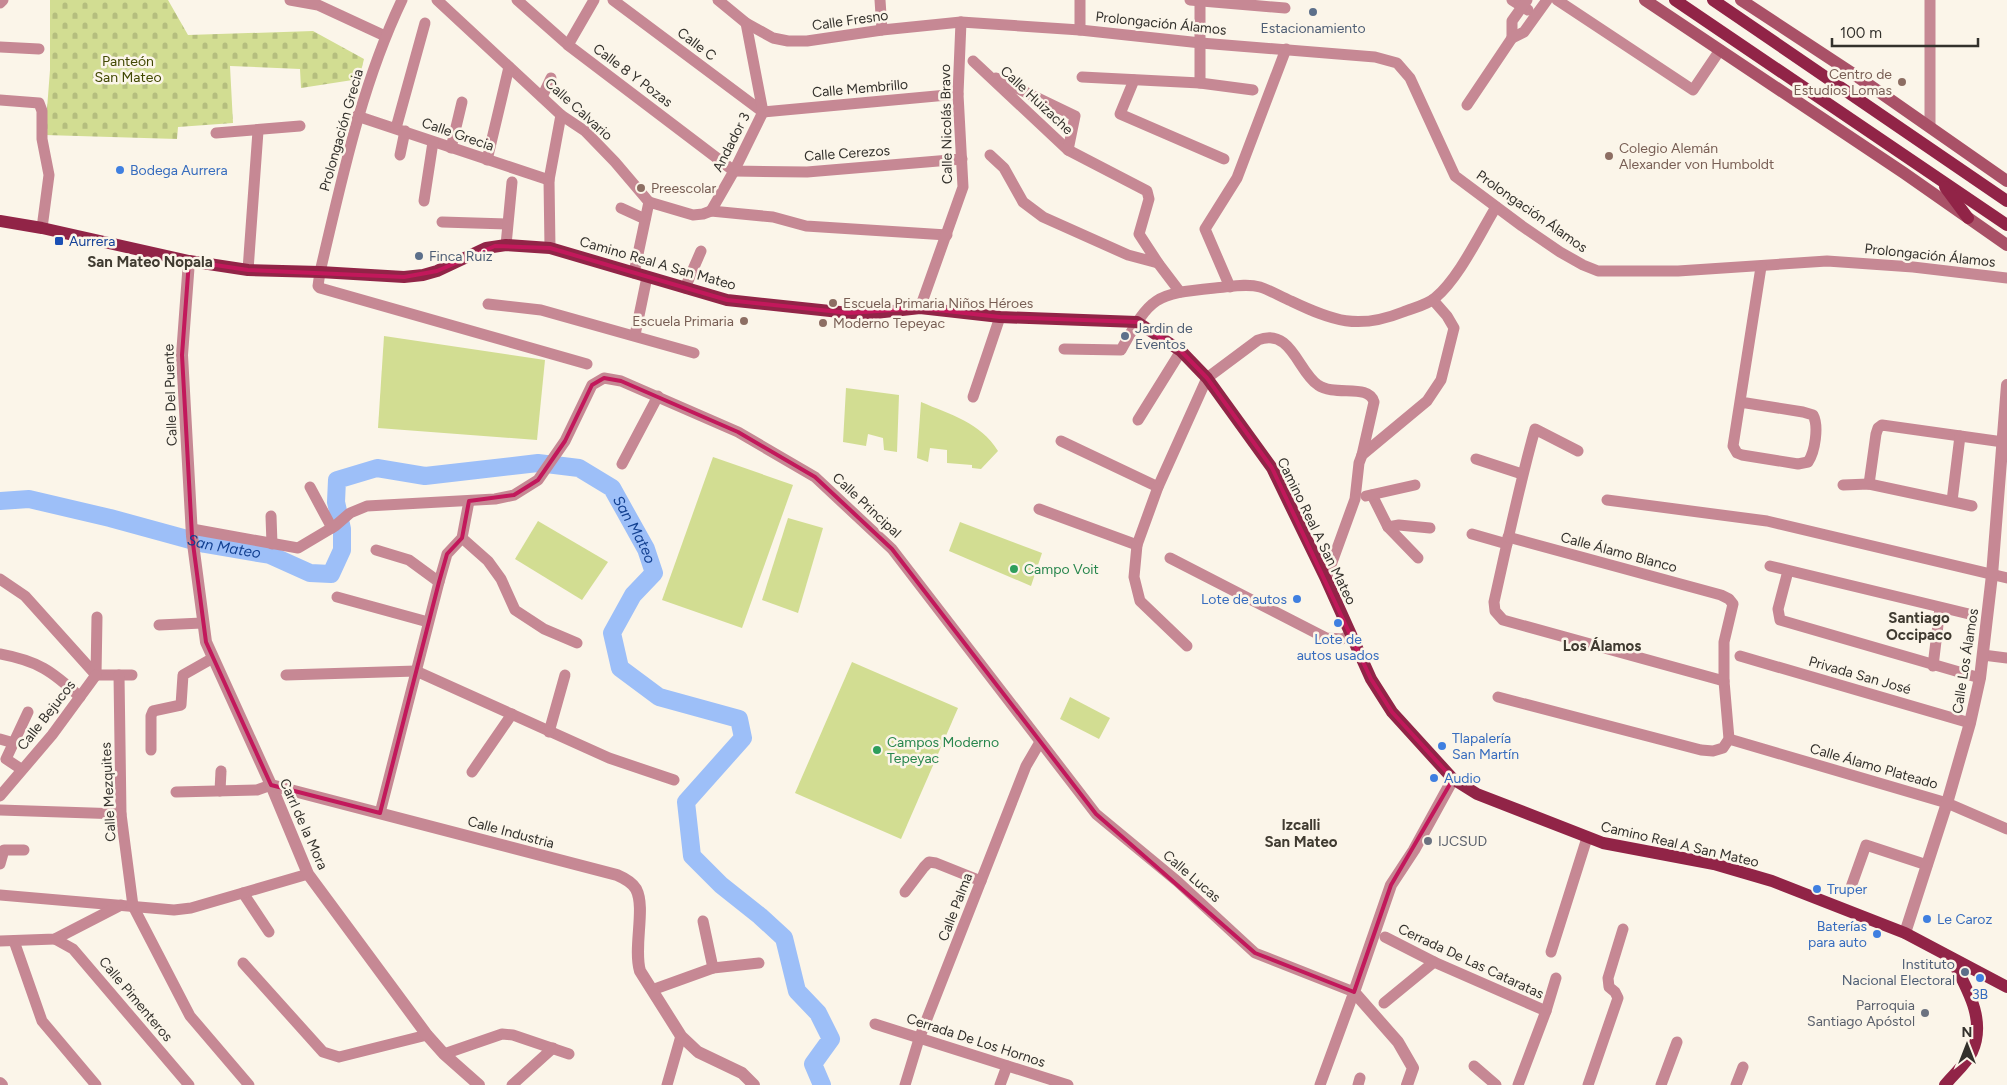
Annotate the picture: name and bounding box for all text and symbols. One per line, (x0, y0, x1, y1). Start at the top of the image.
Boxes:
marker: Estacionamiento (1307, 6, 1319, 18)
street label: Calle Fresno (811, 7, 889, 34)
street label: Prolongación Álamos (1095, 8, 1227, 39)
scale bar (1832, 15, 1978, 47)
place label: Estacionamiento (1260, 20, 1366, 37)
street label: Calle C (674, 24, 720, 65)
text: 100 m (1840, 24, 1882, 42)
street label: Calle 8 Y Pozas (590, 40, 676, 111)
park label: Panteón San Mateo (94, 53, 162, 86)
street label: Calle Huizache (997, 62, 1077, 139)
street label: Calle Nicolás Bravo (937, 64, 956, 184)
place label: Centro de Estudios Lomas (1794, 66, 1892, 99)
street label: Prolongación Grecia (316, 67, 367, 193)
street label: Calle Calvario (541, 75, 616, 144)
street label: Calle Membrillo (811, 76, 909, 101)
marker: Centro de Estudios Lomas (1896, 76, 1908, 88)
street label: Andador 3 (709, 110, 754, 175)
street label: Calle Grecia (419, 114, 496, 155)
place label: Colegio Alemán Alexander von Humboldt (1619, 140, 1774, 173)
street label: Calle Cerezos (803, 142, 891, 165)
marker: Colegio Alemán Alexander von Humboldt (1603, 150, 1615, 162)
place label: Bodega Aurrera (130, 162, 228, 179)
marker: Bodega Aurrera (114, 164, 126, 176)
street label: Prolongación Álamos (1473, 167, 1591, 256)
place label: Preescolar (651, 180, 717, 197)
marker: Preescolar (635, 182, 647, 194)
place label: Aurrera (69, 233, 115, 250)
street label: Camino Real A San Mateo (578, 233, 738, 294)
marker: Aurrera (53, 235, 65, 247)
street label: Prolongación Álamos (1864, 240, 1996, 271)
place label: Finca Ruiz (429, 248, 493, 265)
marker: Finca Ruiz (413, 250, 425, 262)
district label: San Mateo Nopala (87, 253, 213, 271)
place label: Escuela Primaria Niños Héroes (843, 295, 1033, 312)
marker: Escuela Primaria Niños Héroes (827, 297, 839, 309)
place label: Escuela Primaria (632, 313, 734, 330)
marker: Escuela Primaria (738, 315, 750, 327)
place label: Moderno Tepeyac (833, 315, 946, 332)
marker: Moderno Tepeyac (817, 317, 829, 329)
place label: Jardin de Eventos (1135, 320, 1193, 353)
marker: Jardin de Eventos (1119, 330, 1131, 342)
street label: Calle Del Puente (160, 343, 181, 447)
street label: Camino Real A San Mateo (1273, 455, 1360, 608)
street label: Calle Principal (829, 469, 905, 541)
water label: San Mateo (609, 492, 659, 566)
street label: Calle Álamo Blanco (1559, 529, 1679, 576)
water label: San Mateo (185, 531, 262, 562)
place label: Campo Voit (1024, 561, 1099, 578)
marker: Campo Voit (1008, 563, 1020, 575)
place label: Lote de autos (1201, 591, 1287, 608)
marker: Lote de autos (1291, 593, 1303, 605)
street label: Calle Los Álamos (1949, 607, 1982, 715)
district label: Santiago Occipaco (1886, 609, 1952, 644)
marker: Lote de autos usados (1332, 617, 1344, 629)
place label: Lote de autos usados (1297, 631, 1379, 664)
district label: Los Álamos (1563, 637, 1641, 655)
street label: Privada San José (1807, 653, 1913, 698)
street label: Calle Bejucos (14, 677, 79, 754)
place label: Tlapalería San Martín (1452, 730, 1519, 763)
place label: Campos Moderno Tepeyac (887, 734, 999, 767)
marker: Tlapalería San Martín (1436, 740, 1448, 752)
street label: Calle Álamo Plateado (1808, 740, 1940, 793)
street label: Calle Mezquites (97, 742, 120, 842)
marker: Campos Moderno Tepeyac (871, 744, 883, 756)
place label: Audio (1444, 770, 1481, 787)
marker: Audio (1428, 772, 1440, 784)
street label: Carrl de la Mora (276, 776, 331, 872)
street label: Calle Industria (466, 813, 556, 852)
district label: Izcalli San Mateo (1265, 816, 1338, 851)
street label: Camino Real A San Mateo (1599, 818, 1761, 871)
place label: IJCSUD (1438, 833, 1487, 850)
marker: IJCSUD (1422, 835, 1434, 847)
street label: Calle Lucas (1159, 847, 1224, 906)
street label: Calle Palma (935, 871, 976, 944)
place label: Truper (1827, 881, 1868, 898)
marker: Truper (1811, 883, 1823, 895)
place label: Le Caroz (1937, 911, 1992, 928)
marker: Le Caroz (1921, 913, 1933, 925)
place label: Baterías para auto (1808, 918, 1867, 951)
street label: Cerrada De Las Cataratas (1395, 920, 1546, 1003)
marker: Baterías para auto (1871, 928, 1883, 940)
street label: Calle Pimenteros (95, 953, 176, 1045)
place label: Instituto Nacional Electoral (1842, 956, 1955, 989)
marker: Instituto Nacional Electoral (1959, 966, 1971, 978)
marker: 3B (1974, 972, 1986, 984)
place label: 3B (1972, 986, 1988, 1003)
place label: Parroquia Santiago Apóstol (1807, 997, 1915, 1030)
marker: Parroquia Santiago Apóstol (1919, 1007, 1931, 1019)
street label: Cerrada De Los Hornos (904, 1010, 1047, 1071)
north arrow (1942, 1020, 1992, 1070)
text: N (1962, 1024, 1972, 1041)

